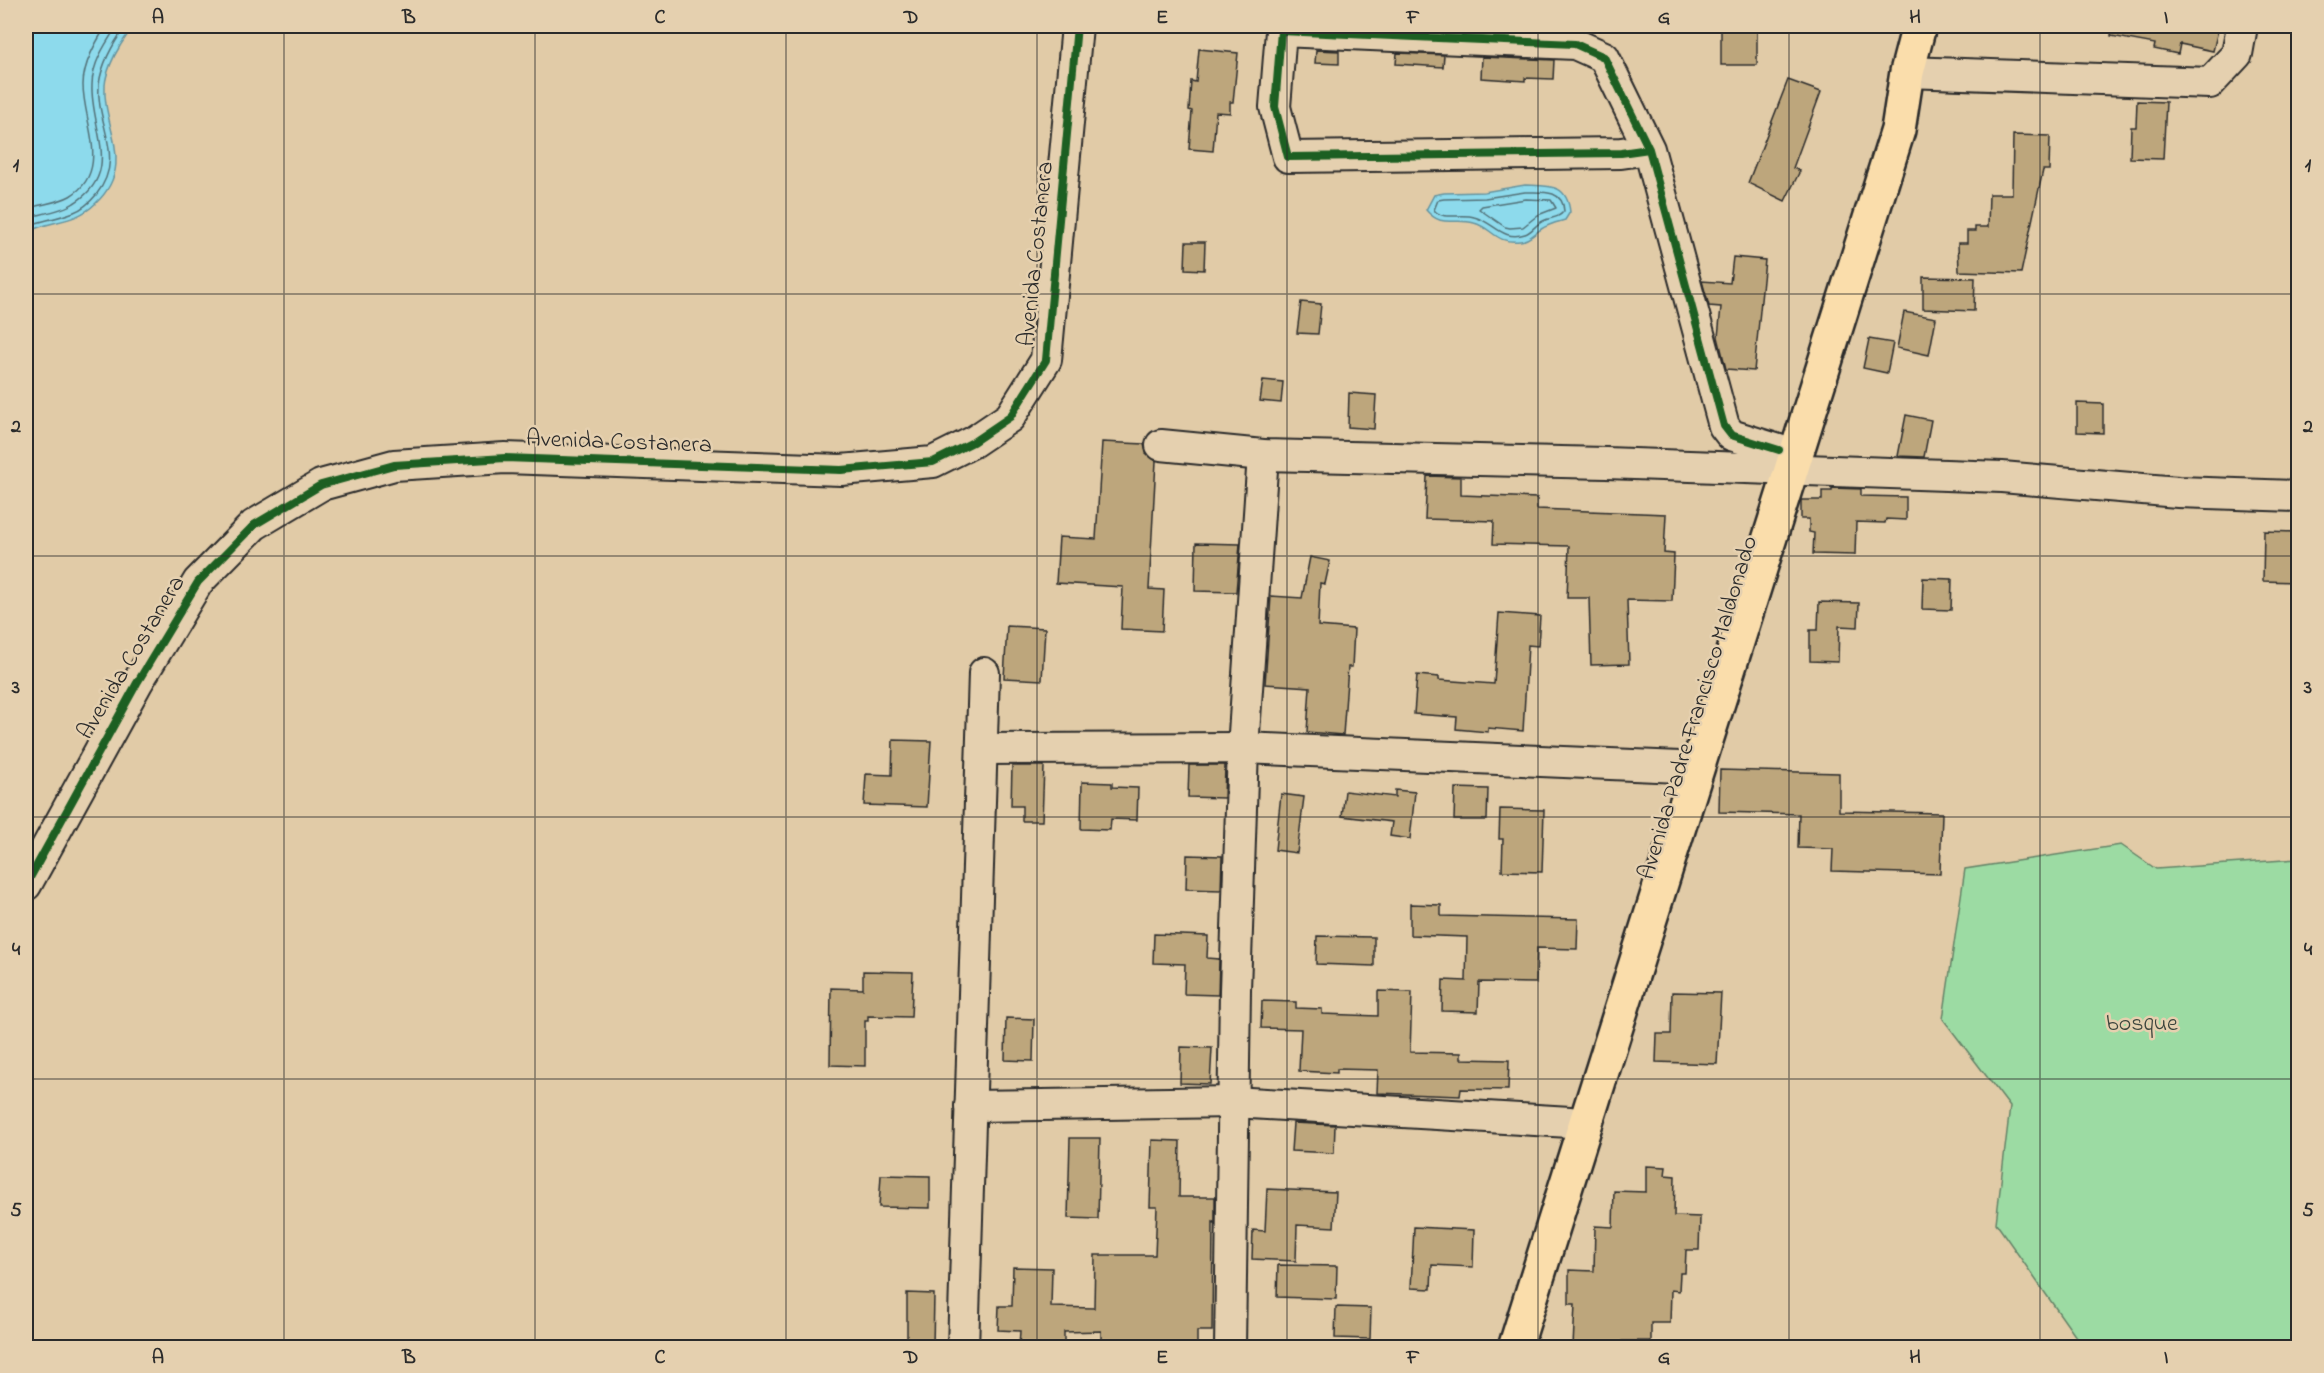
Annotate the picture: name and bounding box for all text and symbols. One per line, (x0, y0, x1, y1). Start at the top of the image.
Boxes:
text: A (152, 4, 164, 33)
text: B (401, 4, 416, 33)
text: C (655, 4, 666, 33)
text: D (903, 4, 918, 33)
text: E (1156, 4, 1168, 33)
text: F (1406, 4, 1420, 33)
text: G (1658, 4, 1671, 33)
text: H (1909, 4, 1921, 33)
text: I (2164, 4, 2169, 33)
text: 1 (13, 152, 20, 181)
text: 1 (2305, 152, 2312, 181)
street label: Avenida Costanera (1010, 160, 1064, 348)
text: 2 (10, 413, 21, 442)
text: 2 (2302, 413, 2313, 442)
street label: Avenida Costanera (525, 422, 713, 464)
street label: Avenida Padre Francisco Maldonado (1630, 532, 1768, 884)
street label: Avenida Costanera (69, 569, 195, 747)
text: 3 (11, 674, 20, 703)
text: 3 (2303, 674, 2312, 703)
text: 4 (12, 936, 21, 965)
text: 4 (2304, 936, 2313, 965)
park label: bosque (2106, 1007, 2178, 1042)
text: 5 (10, 1197, 22, 1226)
text: 5 (2302, 1197, 2314, 1226)
text: A (152, 1344, 164, 1373)
text: B (401, 1344, 416, 1373)
text: C (655, 1344, 666, 1373)
text: D (903, 1344, 918, 1373)
text: E (1156, 1344, 1168, 1373)
text: F (1406, 1344, 1420, 1373)
text: G (1658, 1344, 1671, 1373)
text: H (1909, 1344, 1921, 1373)
text: I (2164, 1344, 2169, 1373)

